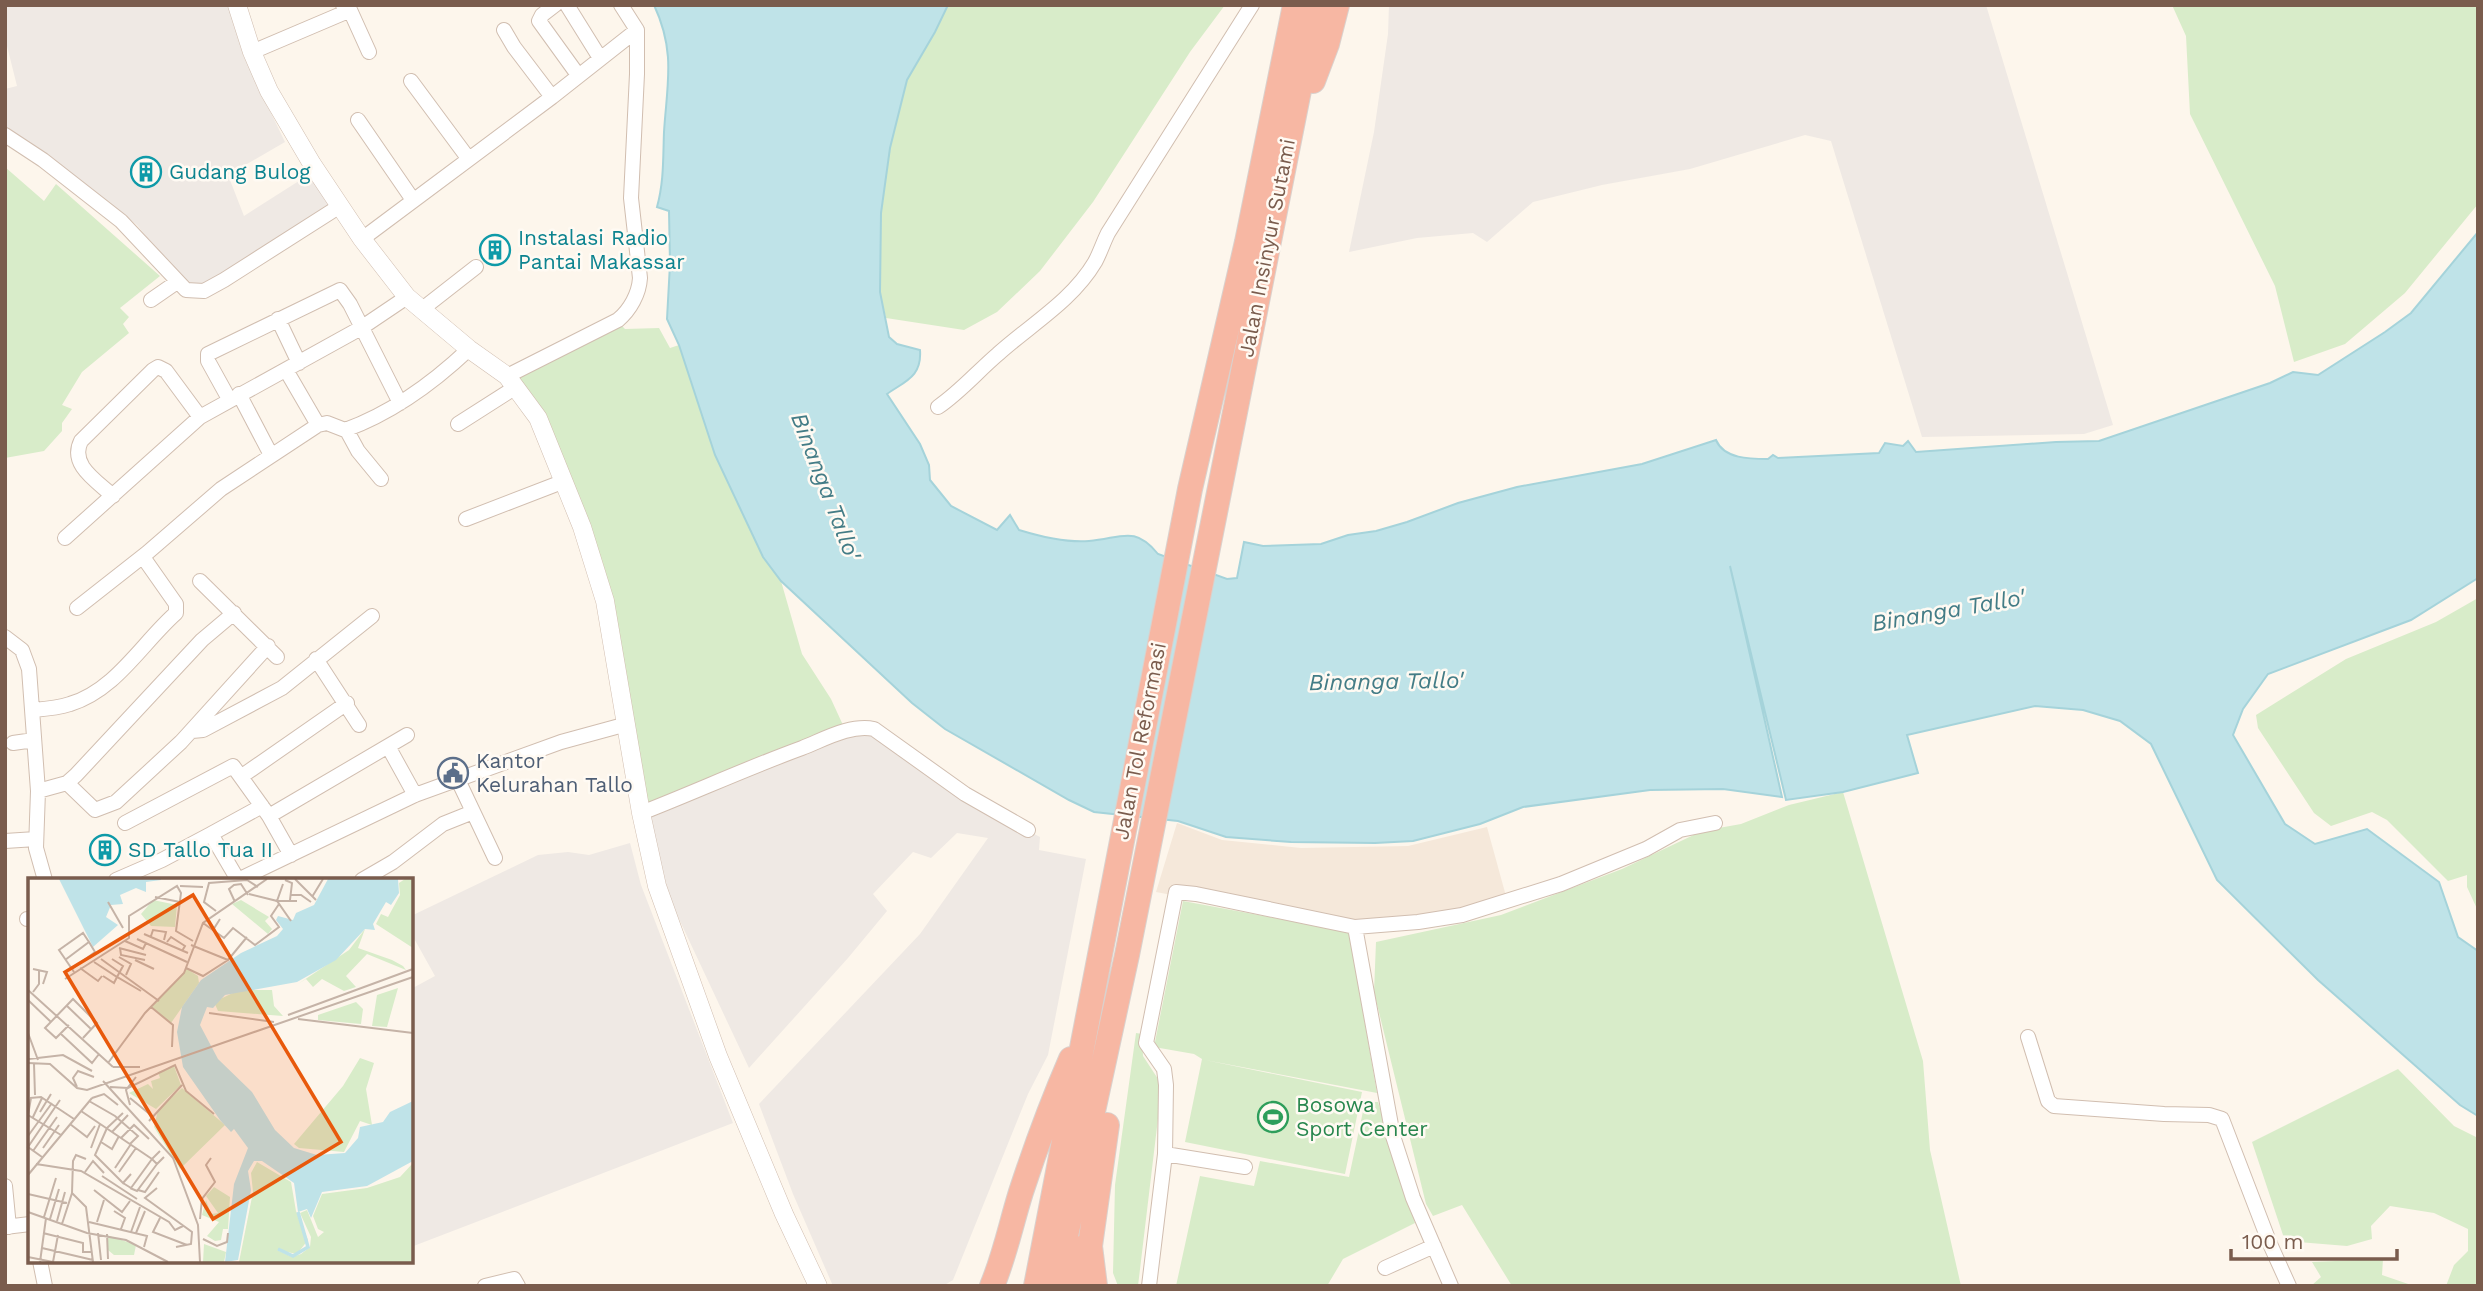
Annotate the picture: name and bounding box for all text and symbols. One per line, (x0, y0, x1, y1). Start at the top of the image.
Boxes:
street label: Jalan Insinyur Sutami (1233, 137, 1300, 359)
building icon: Gudang Bulog (129, 155, 163, 189)
place label: Gudang Bulog (169, 159, 311, 184)
place label: Instalasi Radio Pantai Makassar (518, 225, 685, 274)
building icon: Instalasi Radio Pantai Makassar (478, 233, 512, 267)
water label: Binanga Tallo' (785, 409, 866, 565)
water label: Binanga Tallo' (1869, 583, 2028, 637)
street label: Jalan Tol Reformasi (1108, 640, 1171, 842)
water label: Binanga Tallo' (1308, 667, 1465, 696)
place label: Kantor Kelurahan Tallo (476, 748, 633, 797)
public building icon: Kantor Kelurahan Tallo (436, 756, 470, 790)
building icon: SD Tallo Tua II (88, 833, 122, 867)
place label: SD Tallo Tua II (128, 837, 273, 862)
inset map (28, 878, 413, 1263)
place label: Bosowa Sport Center (1296, 1092, 1428, 1141)
sports icon: Bosowa Sport Center (1256, 1100, 1290, 1134)
scale bar (2231, 1218, 2397, 1262)
text: 100 m (2242, 1229, 2304, 1254)

